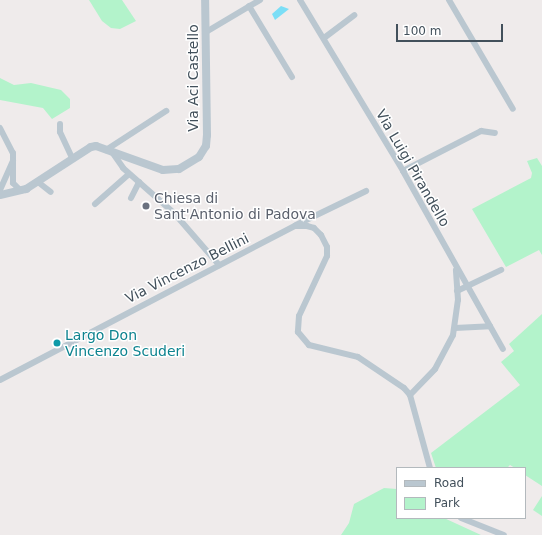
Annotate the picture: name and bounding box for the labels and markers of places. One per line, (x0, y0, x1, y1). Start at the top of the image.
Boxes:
place label: Chiesa di Sant'Antonio di Padova (154, 190, 316, 222)
marker: Chiesa di Sant'Antonio di Padova (141, 201, 151, 211)
place label: Largo Don Vincenzo Scuderi (65, 327, 185, 360)
marker: Largo Don Vincenzo Scuderi (52, 338, 62, 348)

